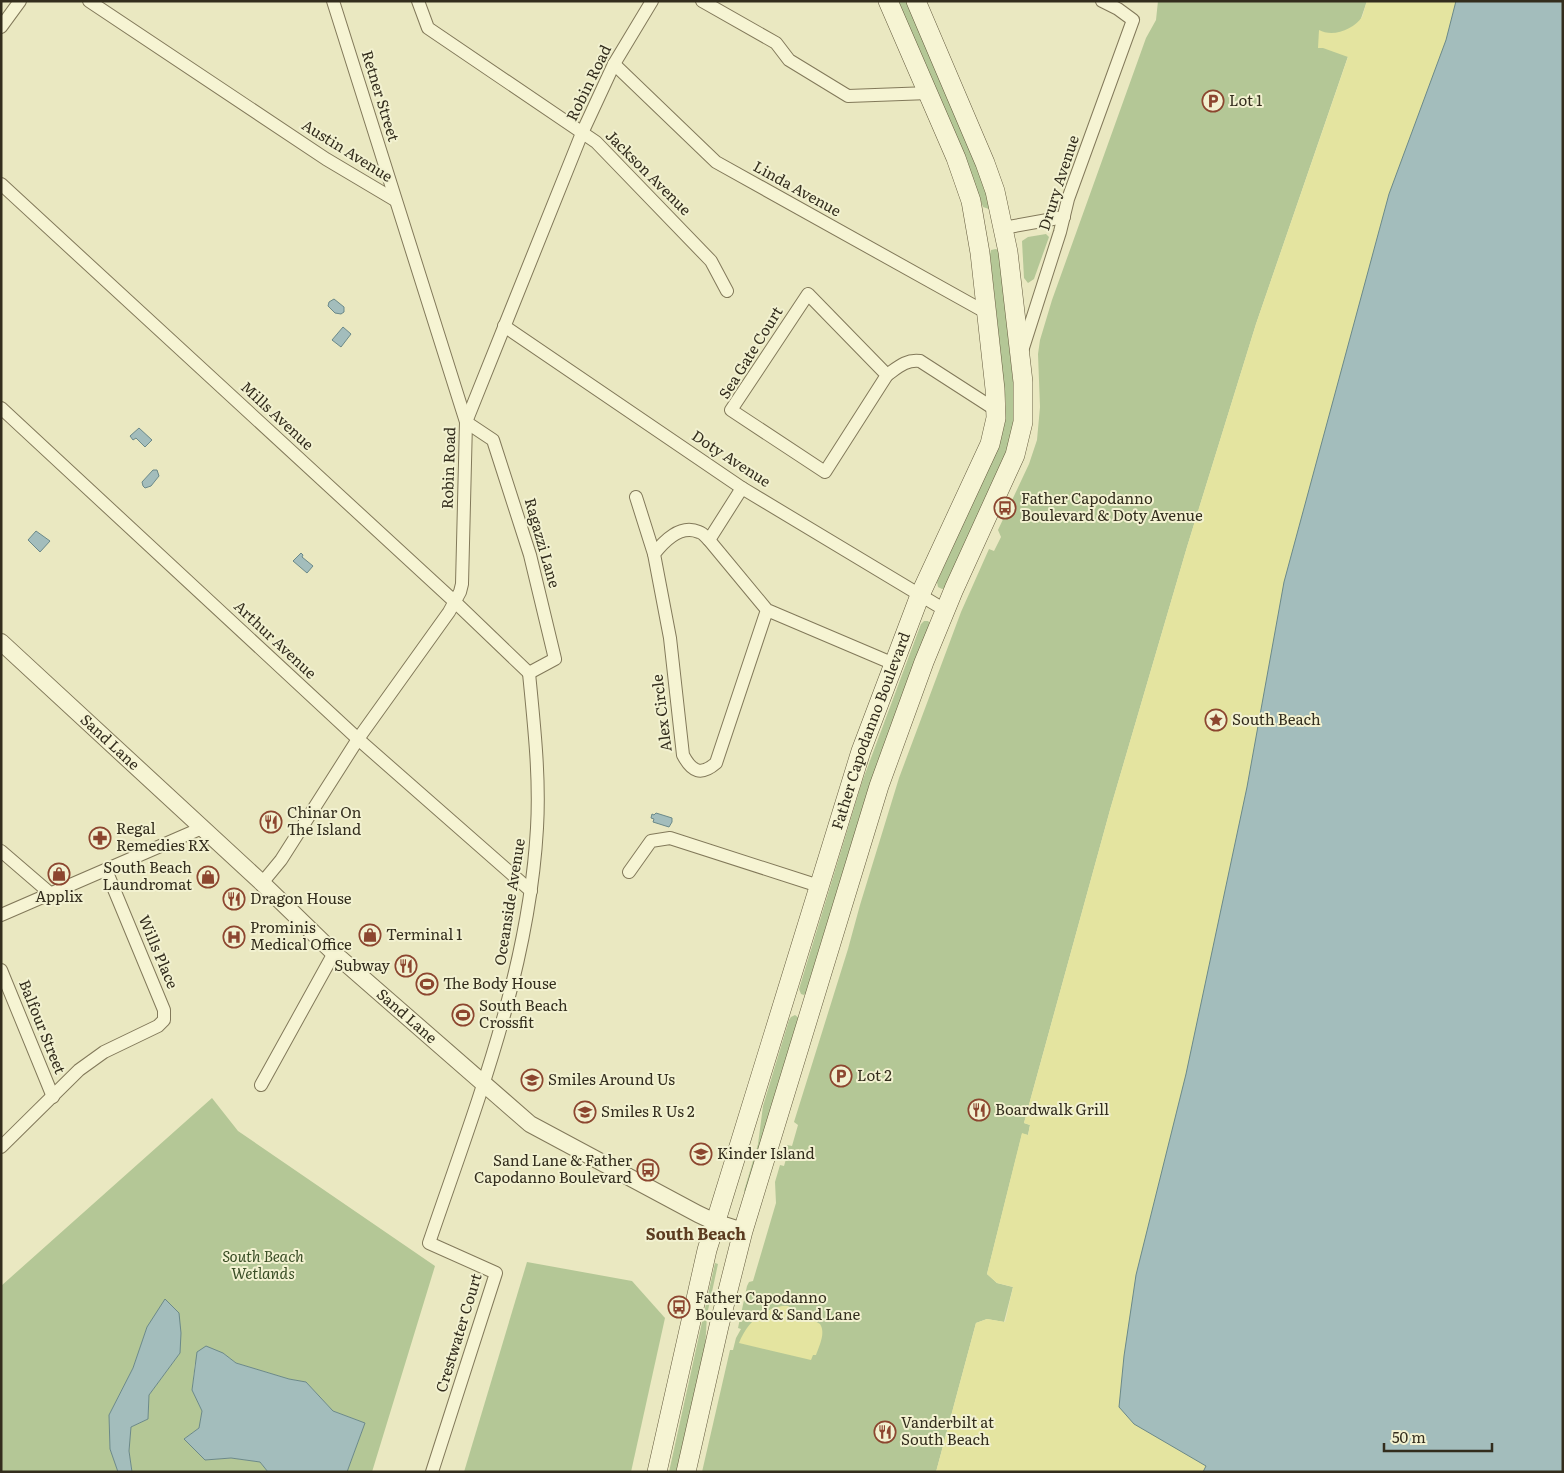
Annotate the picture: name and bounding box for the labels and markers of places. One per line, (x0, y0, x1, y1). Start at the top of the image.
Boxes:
place label: Lot 1 (1229, 88, 1262, 111)
parking icon: Lot 1 (1201, 89, 1225, 113)
place label: Father Capodanno Boulevard & Doty Avenue (1021, 486, 1203, 526)
bus stop icon: Father Capodanno Boulevard & Doty Avenue (993, 496, 1017, 520)
place label: South Beach (1232, 707, 1321, 730)
place icon: South Beach (1204, 708, 1228, 732)
place label: Chinar On The Island (287, 800, 362, 840)
restaurant icon: Chinar On The Island (259, 810, 283, 834)
place label: Regal Remedies RX (116, 816, 210, 856)
pharmacy icon: Regal Remedies RX (88, 826, 112, 850)
place label: South Beach Laundromat (102, 855, 192, 895)
shop icon: Applix (47, 862, 71, 886)
shop icon: South Beach Laundromat (196, 865, 220, 889)
place label: Applix (35, 884, 83, 907)
place label: Dragon House (250, 886, 352, 909)
restaurant icon: Dragon House (222, 887, 246, 911)
place label: Prominis Medical Office (250, 915, 352, 955)
place label: Terminal 1 (386, 922, 462, 945)
shop icon: Terminal 1 (358, 923, 382, 947)
hospital icon: Prominis Medical Office (222, 925, 246, 949)
place label: Subway (334, 953, 390, 976)
restaurant icon: Subway (394, 954, 418, 978)
place label: The Body House (443, 971, 557, 994)
sports icon: The Body House (415, 972, 439, 996)
place label: South Beach Crossfit (479, 993, 568, 1033)
sports icon: South Beach Crossfit (451, 1003, 475, 1027)
place label: Lot 2 (857, 1063, 892, 1086)
parking icon: Lot 2 (829, 1064, 853, 1088)
place label: Smiles Around Us (548, 1067, 675, 1090)
school or university icon: Smiles Around Us (520, 1068, 544, 1092)
place label: Boardwalk Grill (995, 1097, 1109, 1120)
restaurant icon: Boardwalk Grill (967, 1098, 991, 1122)
place label: Smiles R Us 2 (601, 1099, 695, 1122)
school or university icon: Smiles R Us 2 (573, 1100, 597, 1124)
place label: Kinder Island (717, 1141, 815, 1164)
school or university icon: Kinder Island (689, 1142, 713, 1166)
place label: Sand Lane & Father Capodanno Boulevard (474, 1148, 632, 1188)
bus stop icon: Sand Lane & Father Capodanno Boulevard (636, 1158, 660, 1182)
place label: Father Capodanno Boulevard & Sand Lane (695, 1285, 861, 1325)
bus stop icon: Father Capodanno Boulevard & Sand Lane (667, 1295, 691, 1319)
place label: Vanderbilt at South Beach (901, 1410, 994, 1450)
restaurant icon: Vanderbilt at South Beach (873, 1420, 897, 1444)

